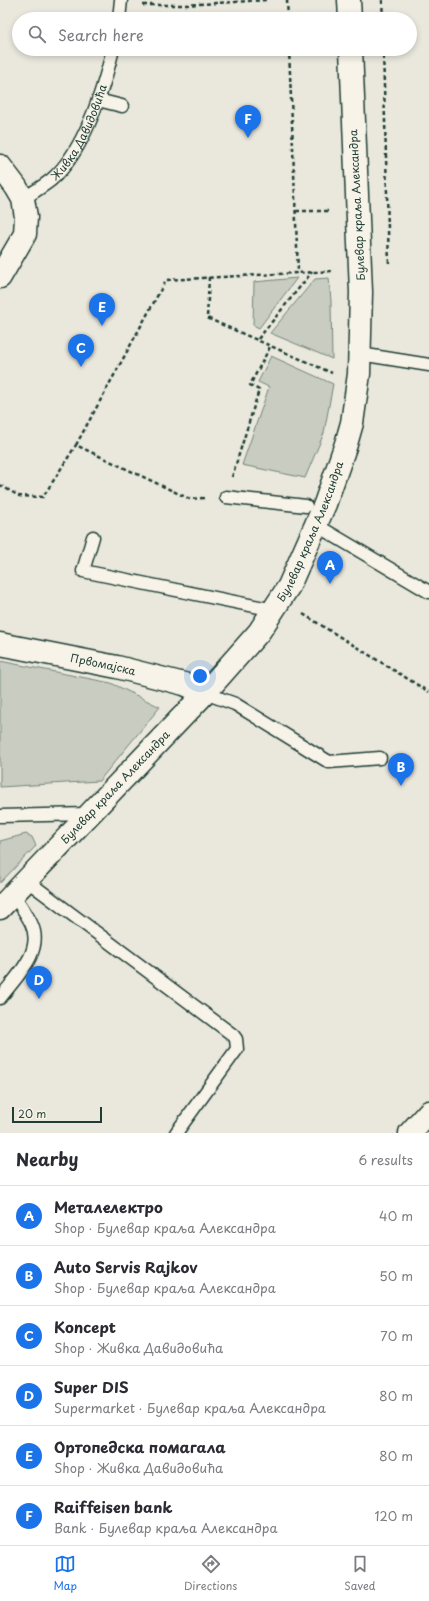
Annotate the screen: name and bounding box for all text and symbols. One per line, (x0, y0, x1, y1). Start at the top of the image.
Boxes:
search box (12, 12, 417, 56)
icon: search (26, 23, 48, 45)
text: Search here (58, 23, 144, 46)
street label: Живка Давидовића (47, 82, 111, 184)
pin: F (235, 105, 261, 138)
street label: Булевар краља Александра (344, 129, 369, 281)
pin: E (89, 293, 115, 326)
pin: C (68, 334, 94, 367)
street label: Булевар краља Александра (272, 459, 347, 605)
pin: A (317, 551, 343, 584)
street label: Првомајска (69, 649, 138, 679)
your location (190, 666, 210, 686)
street label: Булевар краља Александра (56, 726, 173, 848)
pin: B (388, 753, 414, 786)
pin: D (26, 966, 52, 999)
scale bar (12, 1105, 102, 1124)
text: 20 m (18, 1105, 46, 1122)
text: Nearby (16, 1146, 78, 1172)
text: 6 results (358, 1150, 413, 1169)
text: Металелектро (54, 1195, 163, 1218)
text: A (24, 1206, 34, 1225)
text: 40 m (379, 1206, 413, 1225)
text: Shop · Булевар краља Александра (54, 1218, 276, 1237)
text: Auto Servis Rajkov (54, 1255, 197, 1278)
text: B (25, 1266, 33, 1285)
text: 50 m (379, 1266, 413, 1285)
text: Shop · Булевар краља Александра (54, 1278, 276, 1297)
text: Koncept (54, 1315, 116, 1338)
text: C (24, 1326, 34, 1345)
text: 70 m (380, 1326, 413, 1345)
text: Shop · Живка Давидовића (54, 1338, 223, 1357)
text: Super DIS (54, 1375, 129, 1398)
text: D (24, 1386, 34, 1405)
text: 80 m (379, 1386, 413, 1405)
text: Supermarket · Булевар краља Александра (54, 1398, 326, 1417)
text: Ортопедска помагала (54, 1435, 226, 1458)
text: E (25, 1446, 33, 1465)
text: 80 m (379, 1446, 413, 1465)
text: Shop · Живка Давидовића (54, 1458, 223, 1477)
text: Raiffeisen bank (54, 1495, 173, 1518)
text: F (25, 1506, 33, 1525)
text: 120 m (374, 1506, 413, 1525)
text: Bank · Булевар краља Александра (54, 1518, 278, 1537)
tab: Map (53, 1553, 77, 1594)
tab: Directions (184, 1553, 237, 1594)
tab: Saved (344, 1553, 376, 1594)

